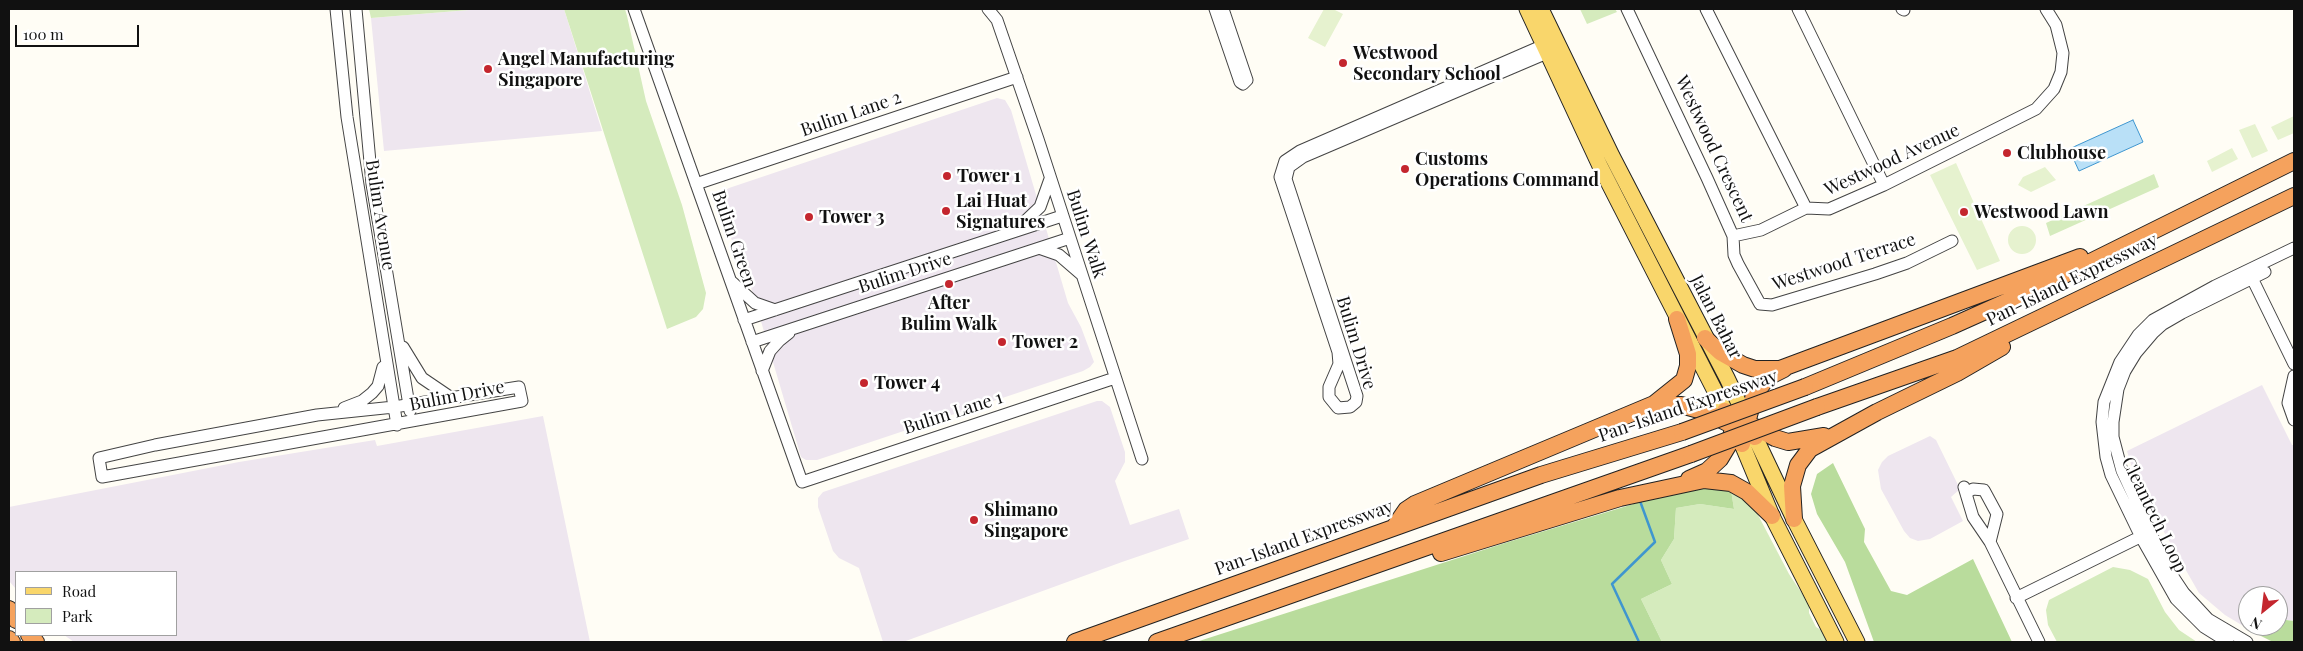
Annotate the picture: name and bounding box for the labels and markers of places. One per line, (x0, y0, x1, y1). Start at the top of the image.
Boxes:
place label: Westwood Secondary School (1353, 42, 1501, 84)
place label: Angel Manufacturing Singapore (498, 48, 674, 90)
marker: Westwood Secondary School (1337, 57, 1349, 69)
marker: Angel Manufacturing Singapore (482, 63, 494, 75)
place label: Clubhouse (2017, 142, 2106, 164)
marker: Clubhouse (2001, 147, 2013, 159)
place label: Customs Operations Command (1415, 148, 1599, 190)
marker: Customs Operations Command (1399, 163, 1411, 175)
place label: Tower 1 (957, 165, 1021, 187)
marker: Tower 1 (941, 170, 953, 182)
place label: Lai Huat Signatures (956, 190, 1045, 232)
place label: Westwood Lawn (1974, 201, 2108, 223)
marker: Lai Huat Signatures (940, 205, 952, 217)
place label: Tower 3 (819, 206, 884, 228)
marker: Westwood Lawn (1958, 206, 1970, 218)
marker: Tower 3 (803, 211, 815, 223)
marker: After Bulim Walk (943, 278, 955, 290)
place label: After Bulim Walk (901, 292, 997, 334)
place label: Tower 2 (1012, 331, 1078, 353)
marker: Tower 2 (996, 336, 1008, 348)
place label: Tower 4 (874, 372, 940, 394)
marker: Tower 4 (858, 377, 870, 389)
place label: Shimano Singapore (984, 499, 1068, 542)
marker: Shimano Singapore (968, 514, 980, 526)

